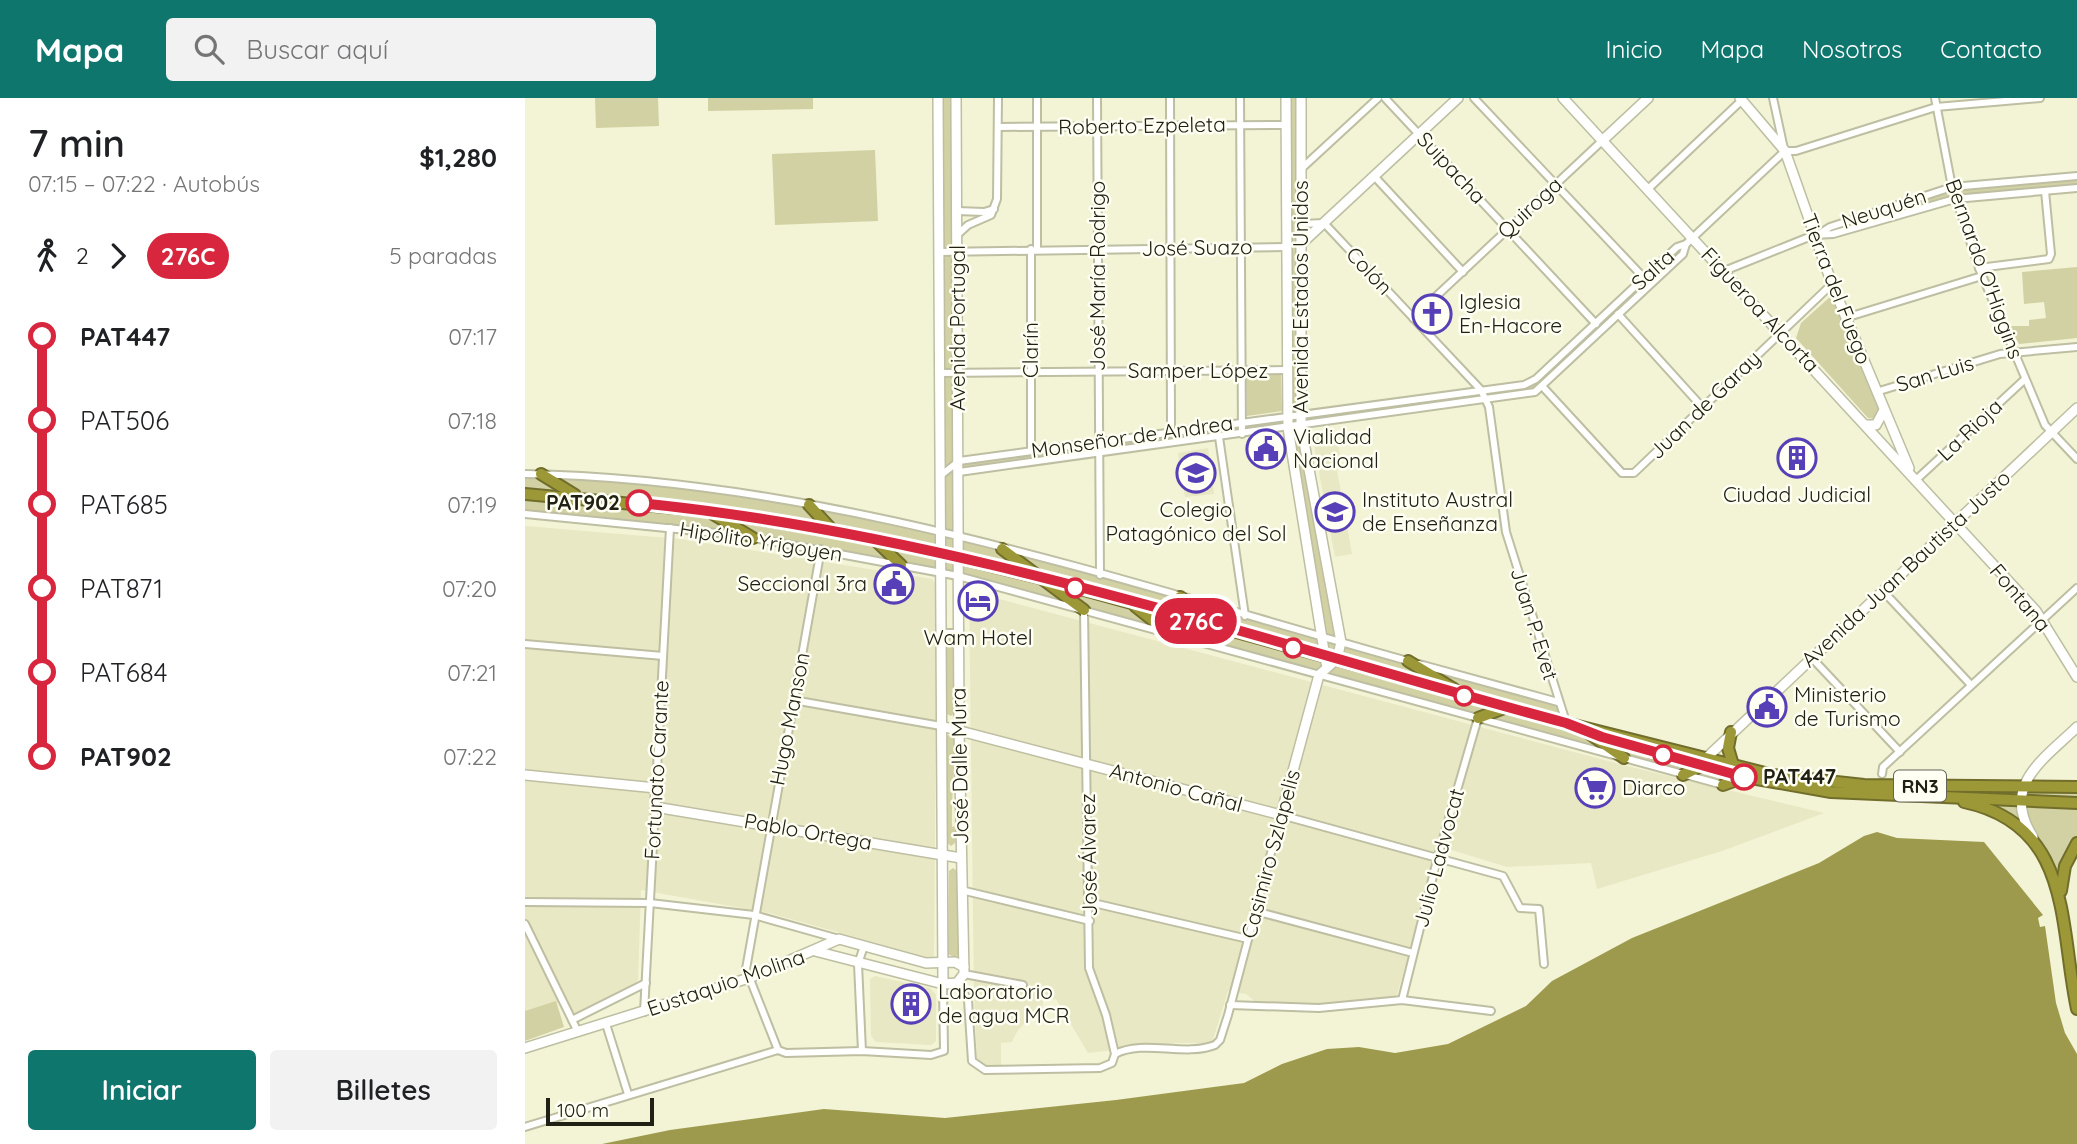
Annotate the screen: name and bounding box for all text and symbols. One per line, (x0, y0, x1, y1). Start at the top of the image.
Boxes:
search box (166, 18, 656, 81)
text: Mapa (35, 29, 124, 70)
icon: search (190, 30, 228, 68)
text: Buscar aquí (246, 33, 388, 66)
text: Inicio (1605, 34, 1663, 64)
text: Mapa (1701, 34, 1764, 64)
text: Nosotros (1802, 34, 1902, 64)
text: Contacto (1940, 34, 2042, 64)
street label: Roberto Ezpeleta (1058, 111, 1226, 139)
text: 7 min (28, 119, 125, 167)
street label: Suipacha (1412, 126, 1492, 209)
text: $1,280 (419, 141, 497, 174)
text: 07:15 – 07:22 · Autobús (28, 169, 260, 198)
street label: Quiroga (1492, 171, 1567, 244)
street label: Bernardo O'Higgins (1940, 175, 2030, 362)
street label: Avenida Estados Unidos (1287, 180, 1313, 414)
street label: José María Rodrigo (1084, 181, 1110, 371)
street label: Neuquén (1838, 182, 1929, 234)
street label: Tierra del Fuego (1796, 210, 1878, 368)
street label: José Suazo (1141, 233, 1253, 261)
icon: walk (28, 237, 66, 275)
icon: forward (99, 237, 137, 275)
text: 2 (76, 241, 89, 270)
text: 276C (161, 241, 215, 271)
text: 5 paradas (389, 241, 497, 270)
street label: Colón (1341, 241, 1398, 300)
street label: Figueroa Alcorta (1696, 241, 1825, 377)
street label: Salta (1625, 243, 1679, 295)
street label: Avenida Portugal (944, 245, 970, 411)
place label: Iglesia En-Hacore (1459, 288, 1562, 338)
church icon: Iglesia En-Hacore (1411, 293, 1453, 335)
text: PAT447 (80, 320, 170, 353)
text: 07:17 (448, 322, 497, 351)
street label: Clarín (1017, 322, 1043, 378)
street label: Juan de Garay (1643, 345, 1765, 464)
street label: San Luis (1893, 349, 1977, 397)
street label: Samper López (1128, 357, 1268, 383)
street label: La Rioja (1931, 393, 2007, 466)
text: PAT506 (80, 404, 169, 437)
text: 07:18 (448, 406, 497, 435)
street label: Monseñor de Andrea (1029, 409, 1234, 463)
place label: Vialidad Nacional (1293, 423, 1379, 473)
public building icon: Vialidad Nacional (1245, 428, 1287, 470)
building icon: Ciudad Judicial (1776, 437, 1818, 479)
school or university icon: Colegio Patagónico del Sol (1175, 452, 1217, 494)
street label: Avenida Juan Bautista Justo (1795, 464, 2015, 672)
place label: Ciudad Judicial (1723, 481, 1871, 507)
place label: Instituto Austral de Enseñanza (1362, 486, 1513, 536)
text: PAT685 (80, 488, 168, 521)
place label: PAT902 (546, 489, 620, 515)
text: 07:19 (447, 490, 497, 519)
marker: PAT902 (626, 490, 652, 516)
school or university icon: Instituto Austral de Enseñanza (1314, 491, 1356, 533)
place label: Colegio Patagónico del Sol (1105, 496, 1287, 546)
street label: Hipólito Yrigoyen (678, 515, 845, 567)
street label: Fontana (1985, 558, 2057, 637)
public building icon: Seccional 3ra (873, 563, 915, 605)
street label: Juan P. Evet (1506, 564, 1564, 683)
place label: Seccional 3ra (737, 570, 867, 596)
text: PAT871 (80, 572, 163, 605)
text: 07:20 (442, 574, 497, 603)
unlabelled marker (1065, 578, 1085, 598)
hotel icon: Wam Hotel (957, 580, 999, 622)
line badge: 276C (1147, 598, 1245, 644)
text: 276C (1169, 606, 1223, 636)
place label: Wam Hotel (923, 624, 1033, 650)
unlabelled marker (1283, 638, 1303, 658)
street label: Hugo Manson (763, 650, 815, 787)
text: PAT684 (80, 656, 167, 689)
text: 07:21 (447, 658, 497, 687)
street label: Fortunato Carante (638, 680, 674, 860)
place label: Ministerio de Turismo (1794, 681, 1901, 731)
unlabelled marker (1454, 686, 1474, 706)
public building icon: Ministerio de Turismo (1746, 686, 1788, 728)
street label: José Dalle Mura (945, 687, 973, 845)
text: PAT902 (80, 740, 172, 773)
text: 07:22 (443, 742, 497, 771)
unlabelled marker (1653, 745, 1673, 765)
street label: Antonio Cañal (1107, 757, 1246, 817)
place label: PAT447 (1763, 763, 1836, 789)
marker: PAT447 (1731, 764, 1757, 790)
street label: Casimiro Szlapelis (1235, 767, 1305, 941)
supermarket icon: Diarco (1574, 767, 1616, 809)
road number: RN3 (1894, 771, 1946, 802)
place label: Diarco (1622, 774, 1686, 800)
street label: Julio Ladvocat (1407, 785, 1469, 930)
street label: José Álvarez (1074, 793, 1102, 917)
street label: Pablo Ortega (742, 807, 874, 855)
street label: Eustaquio Molina (643, 943, 808, 1021)
place label: Laboratorio de agua MCR (938, 978, 1070, 1028)
building icon: Laboratorio de agua MCR (890, 983, 932, 1025)
button: Iniciar (28, 1050, 256, 1130)
button: Billetes (270, 1050, 497, 1130)
scale bar (546, 1095, 655, 1127)
text: 100 m (557, 1098, 609, 1122)

